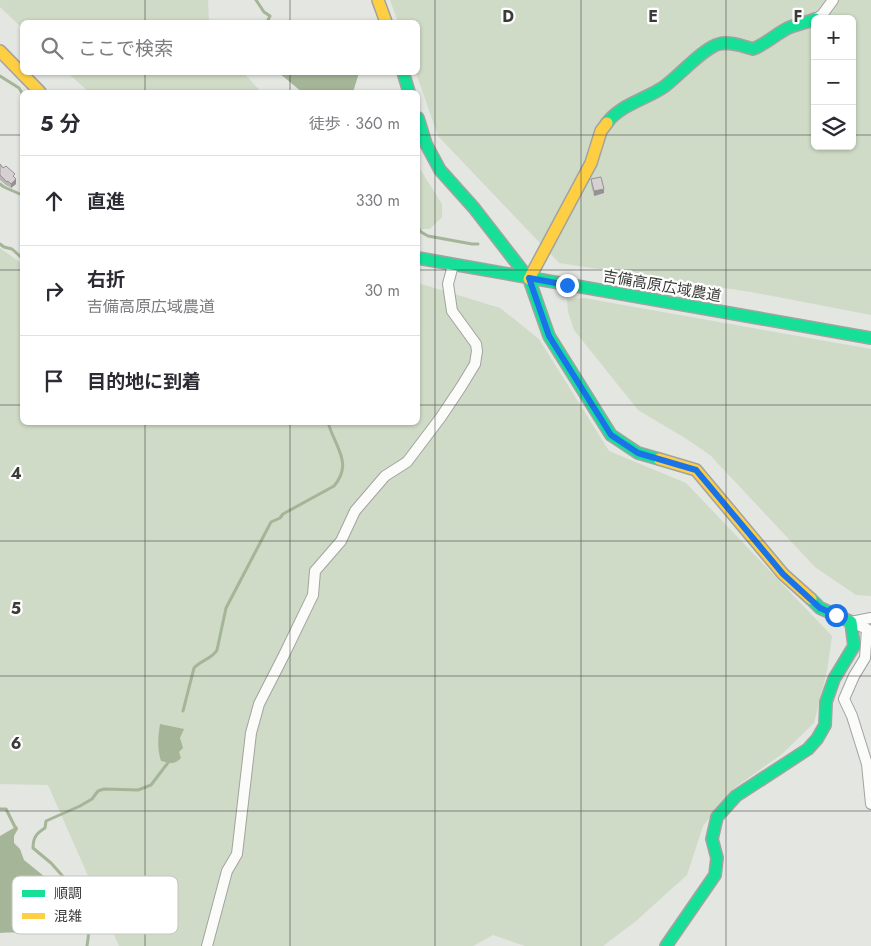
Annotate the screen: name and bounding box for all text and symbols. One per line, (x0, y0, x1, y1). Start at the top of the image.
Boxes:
text: D (502, 5, 514, 28)
text: E (648, 5, 658, 28)
text: F (794, 5, 802, 28)
map controls (811, 15, 856, 150)
button: + (811, 15, 856, 60)
search box (20, 20, 420, 75)
icon: search (38, 34, 66, 62)
text: ここで検索 (78, 35, 173, 62)
button: − (811, 60, 856, 105)
button: layers (811, 105, 856, 150)
text: 5 分 (40, 109, 81, 139)
text: 徒歩 · 360 m (309, 112, 400, 135)
icon: ahead (40, 187, 68, 215)
text: 直進 (87, 188, 125, 215)
text: 330 m (356, 189, 400, 212)
street label: 吉備高原広域農道 (601, 265, 723, 307)
text: 右折 (87, 266, 125, 293)
route end (556, 274, 579, 297)
icon: right (40, 277, 68, 305)
text: 30 m (364, 279, 400, 302)
text: 吉備高原広域農道 (87, 295, 215, 318)
icon: arrive (40, 367, 68, 395)
text: 目的地に到着 (87, 368, 201, 395)
text: 4 (10, 462, 22, 485)
text: 5 (11, 597, 21, 620)
route start (825, 604, 848, 627)
text: 6 (11, 732, 21, 755)
legend (12, 876, 178, 934)
text: 順調 (54, 883, 82, 903)
text: 混雑 (54, 906, 82, 926)

